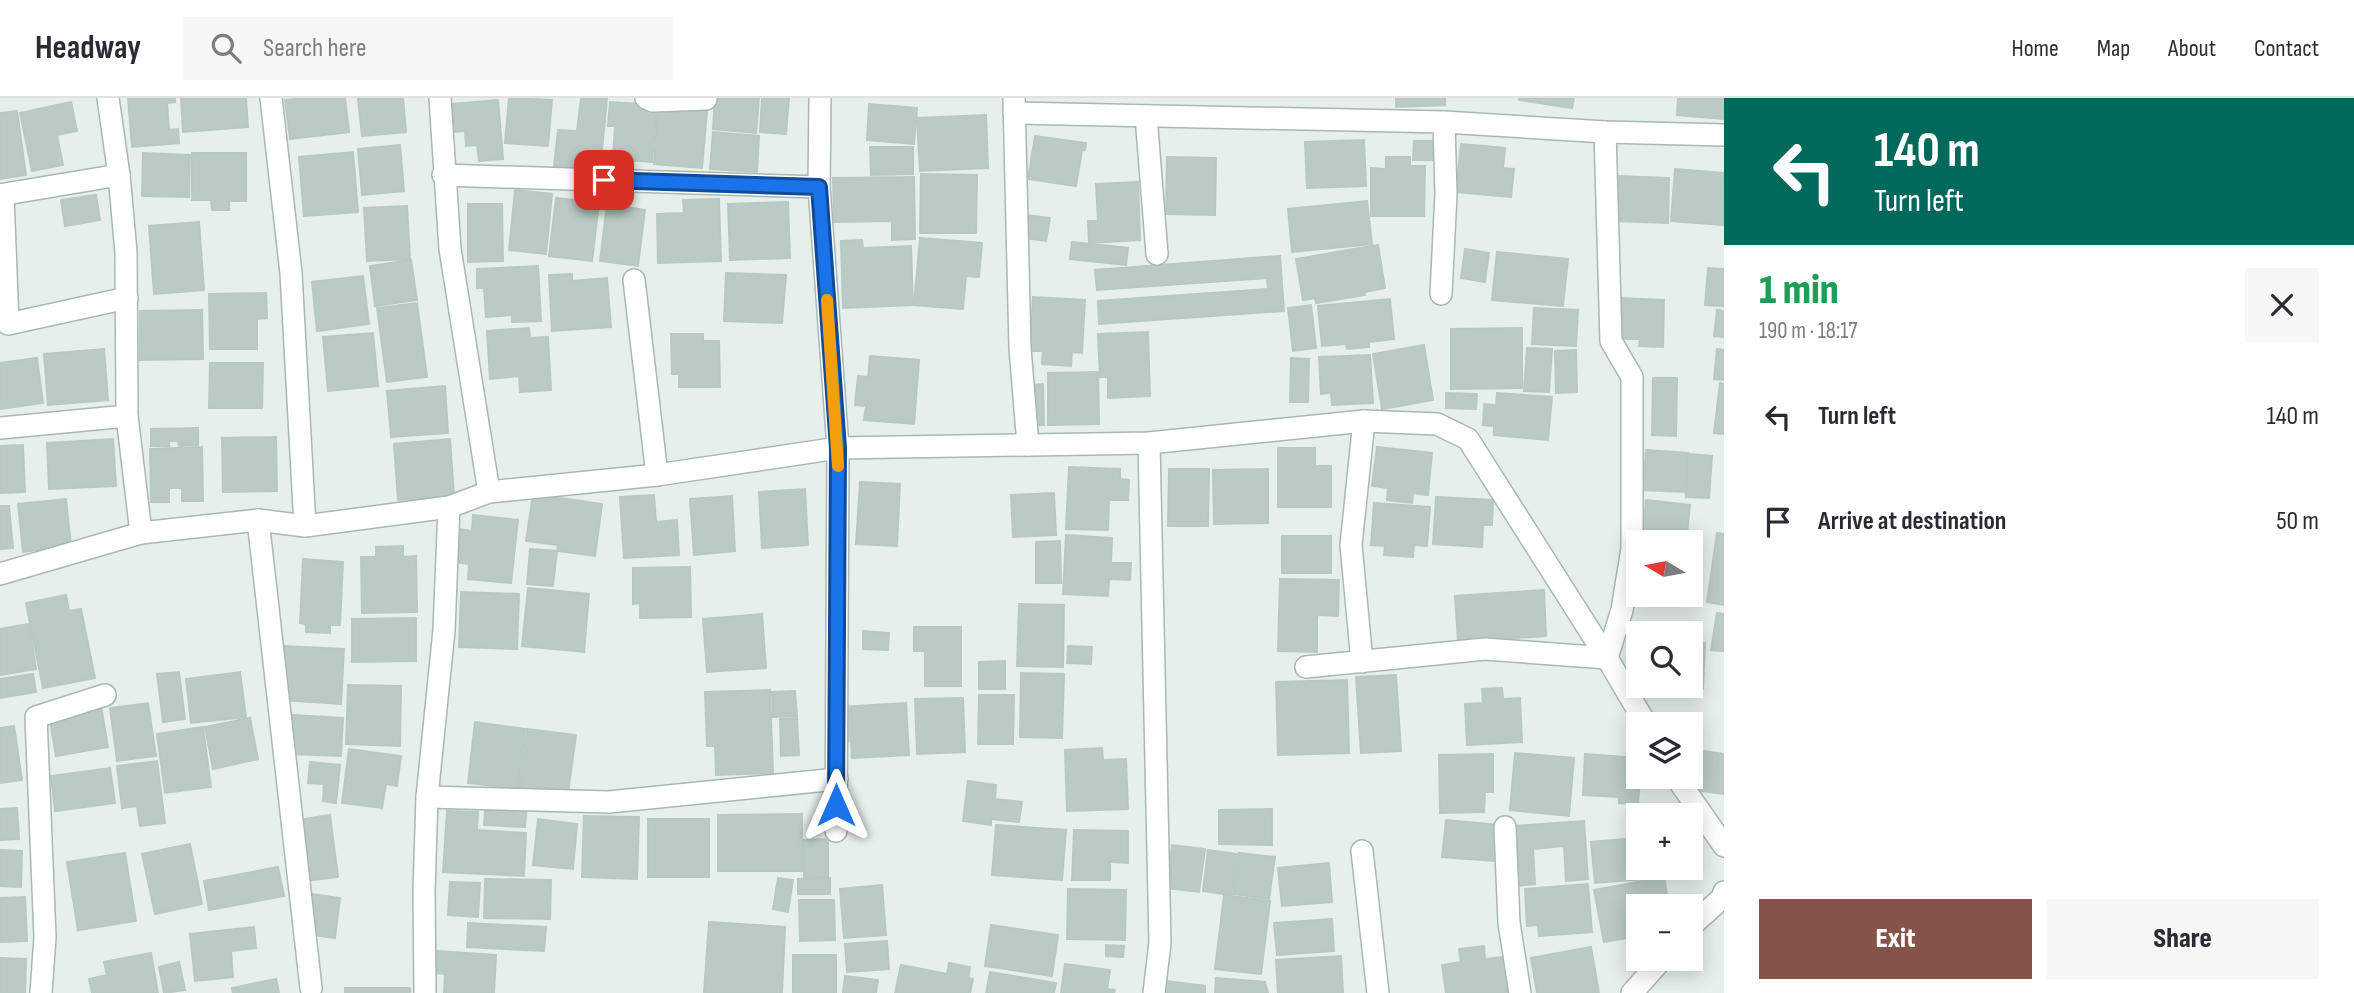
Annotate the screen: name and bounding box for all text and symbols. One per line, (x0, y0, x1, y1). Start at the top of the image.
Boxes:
search box (183, 17, 673, 80)
text: Headway (35, 28, 141, 68)
icon: search (207, 29, 245, 67)
text: Search here (263, 33, 366, 64)
text: Home (2011, 34, 2059, 63)
text: Map (2097, 34, 2130, 63)
text: About (2168, 34, 2216, 63)
text: Contact (2254, 34, 2319, 63)
text: 140 m (1874, 122, 1980, 181)
icon: left (1759, 126, 1850, 217)
pin (574, 150, 634, 210)
icon: arrive (585, 161, 623, 199)
text: Turn left (1874, 182, 1964, 221)
text: 1 min (1759, 265, 1839, 316)
button: close (2245, 268, 2319, 342)
text: 190 m · 18:17 (1759, 317, 1858, 345)
icon: left (1759, 398, 1797, 436)
text: Turn left (1818, 401, 1896, 432)
text: 140 m (2267, 401, 2319, 432)
icon: arrive (1759, 503, 1797, 541)
text: Arrive at destination (1818, 506, 2006, 537)
text: 50 m (2276, 506, 2319, 537)
north arrow (1626, 530, 1703, 607)
map controls (1626, 530, 1703, 971)
button: search (1626, 621, 1703, 698)
button: layers (1626, 712, 1703, 789)
position arrow (799, 768, 873, 842)
button: + (1626, 803, 1703, 880)
button: − (1626, 894, 1703, 971)
button: Exit (1759, 899, 2032, 979)
button: Share (2046, 899, 2319, 979)

